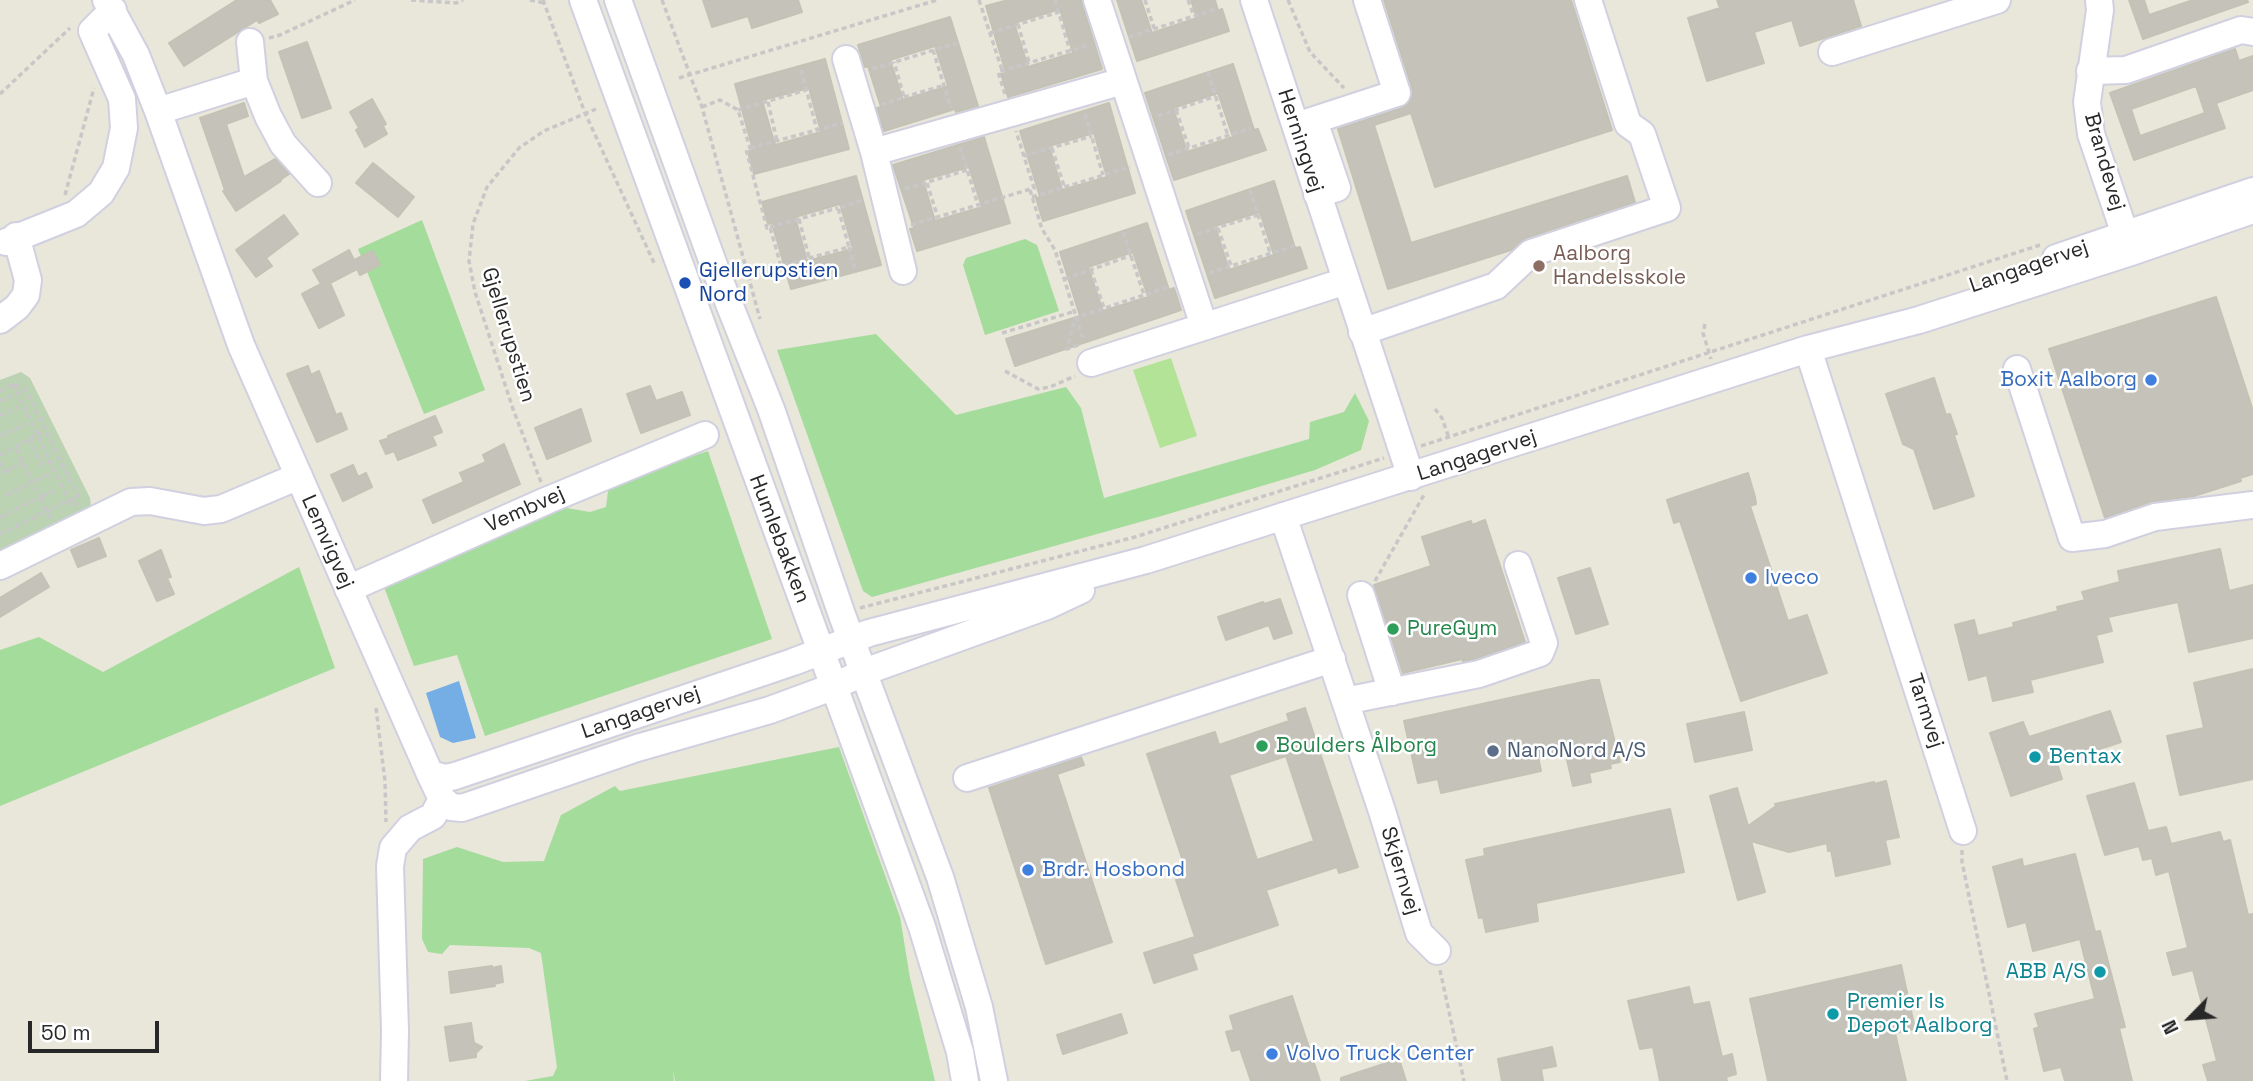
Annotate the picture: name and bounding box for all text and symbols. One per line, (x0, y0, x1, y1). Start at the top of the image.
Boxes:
street label: Herningvej (1271, 86, 1329, 196)
street label: Brandevej (2078, 110, 2130, 214)
street label: Langagervej (1966, 235, 2092, 299)
place label: Aalborg Handelsskole (1553, 241, 1686, 291)
place label: Gjellerupstien Nord (699, 258, 838, 308)
marker: Aalborg Handelsskole (1531, 258, 1547, 274)
street label: Gjellerupstien (476, 265, 540, 405)
marker: Gjellerupstien Nord (677, 275, 693, 291)
place label: Boxit Aalborg (2000, 367, 2137, 393)
marker: Boxit Aalborg (2143, 372, 2159, 388)
street label: Langagervej (1414, 425, 1540, 487)
street label: Humlebakken (743, 471, 815, 607)
street label: Vembvej (481, 481, 569, 539)
street label: Lemvigvej (295, 491, 359, 593)
place label: Iveco (1765, 565, 1819, 591)
marker: Iveco (1743, 570, 1759, 586)
place label: PureGym (1407, 616, 1497, 642)
marker: PureGym (1385, 621, 1401, 637)
street label: Tarmvej (1901, 671, 1949, 751)
street label: Langagervej (578, 681, 704, 745)
place label: Boulders Ålborg (1276, 733, 1437, 759)
marker: Boulders Ålborg (1254, 738, 1270, 754)
place label: NanoNord A/S (1507, 738, 1646, 764)
marker: NanoNord A/S (1485, 743, 1501, 759)
place label: Bentax (2049, 744, 2122, 770)
marker: Bentax (2027, 749, 2043, 765)
street label: Skjernvej (1375, 824, 1425, 918)
place label: Brdr. Hosbond (1042, 857, 1185, 883)
marker: Brdr. Hosbond (1020, 862, 1036, 878)
place label: ABB A/S (2006, 959, 2086, 985)
marker: ABB A/S (2092, 964, 2108, 980)
north arrow (2155, 983, 2225, 1053)
place label: Premier Is Depot Aalborg (1847, 989, 1992, 1039)
marker: Premier Is Depot Aalborg (1825, 1006, 1841, 1022)
scale bar (32, 1007, 163, 1052)
text: N (2156, 1016, 2185, 1038)
text: 50 m (41, 1019, 91, 1046)
place label: Volvo Truck Center (1286, 1041, 1475, 1067)
marker: Volvo Truck Center (1264, 1046, 1280, 1062)

